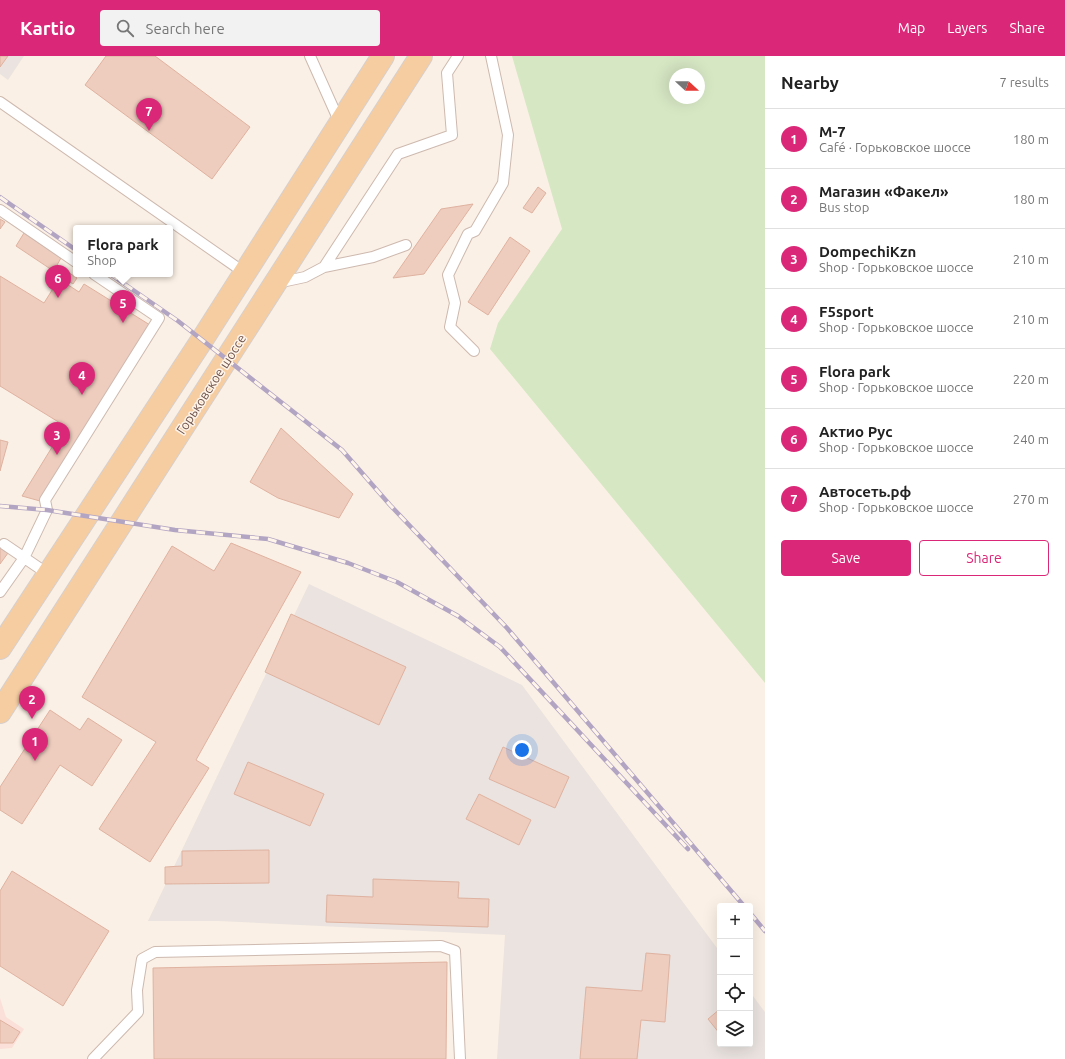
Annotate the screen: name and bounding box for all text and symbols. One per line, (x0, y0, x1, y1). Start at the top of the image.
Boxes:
search box (100, 10, 380, 46)
text: Kartio (20, 17, 76, 39)
icon: search (114, 17, 136, 39)
text: Search here (146, 20, 225, 37)
text: Map (898, 20, 925, 36)
text: Layers (947, 20, 987, 36)
text: Share (1009, 20, 1045, 36)
north arrow (669, 68, 705, 104)
text: Nearby (781, 73, 839, 92)
text: 7 results (999, 75, 1049, 89)
pin: 7 (136, 98, 162, 131)
text: М-7 (819, 123, 846, 140)
text: 1 (790, 132, 798, 146)
text: 180 m (1013, 132, 1049, 146)
text: Café · Горьковское шоссе (819, 140, 971, 154)
text: Магазин «Факел» (819, 183, 948, 200)
text: 2 (790, 192, 798, 206)
text: 180 m (1013, 192, 1049, 206)
text: Bus stop (819, 200, 869, 214)
popup (73, 225, 173, 277)
text: Flora park (87, 236, 159, 253)
text: DompechiKzn (819, 243, 916, 260)
text: 3 (790, 252, 798, 266)
text: 210 m (1013, 252, 1049, 266)
text: Shop (87, 253, 117, 267)
text: Shop · Горьковское шоссе (819, 260, 974, 274)
pin: 6 (45, 265, 71, 298)
pin: 5 (110, 290, 136, 323)
text: F5sport (819, 303, 874, 320)
text: 4 (790, 312, 798, 326)
text: 210 m (1013, 312, 1049, 326)
text: Shop · Горьковское шоссе (819, 320, 974, 334)
street label: Горьковское шоссе (174, 332, 248, 436)
pin: 4 (69, 362, 95, 395)
text: Flora park (819, 363, 890, 380)
text: 5 (790, 372, 798, 386)
text: 220 m (1013, 372, 1049, 386)
text: Shop · Горьковское шоссе (819, 380, 974, 394)
pin: 3 (44, 422, 70, 455)
text: Актио Рус (819, 423, 893, 440)
text: 6 (790, 432, 798, 446)
text: 240 m (1013, 432, 1049, 446)
text: Shop · Горьковское шоссе (819, 440, 974, 454)
text: Автосеть.рф (819, 483, 911, 500)
text: 7 (790, 492, 798, 506)
text: 270 m (1013, 492, 1049, 506)
text: Shop · Горьковское шоссе (819, 500, 974, 514)
button: Save (781, 540, 911, 576)
button: Share (919, 540, 1049, 576)
pin: 2 (19, 686, 45, 719)
pin: 1 (22, 728, 48, 761)
your location (512, 740, 532, 760)
map controls (717, 903, 753, 1047)
button: + (717, 903, 753, 939)
button: − (717, 939, 753, 975)
button: locate (717, 975, 753, 1011)
button: layers (717, 1011, 753, 1047)

